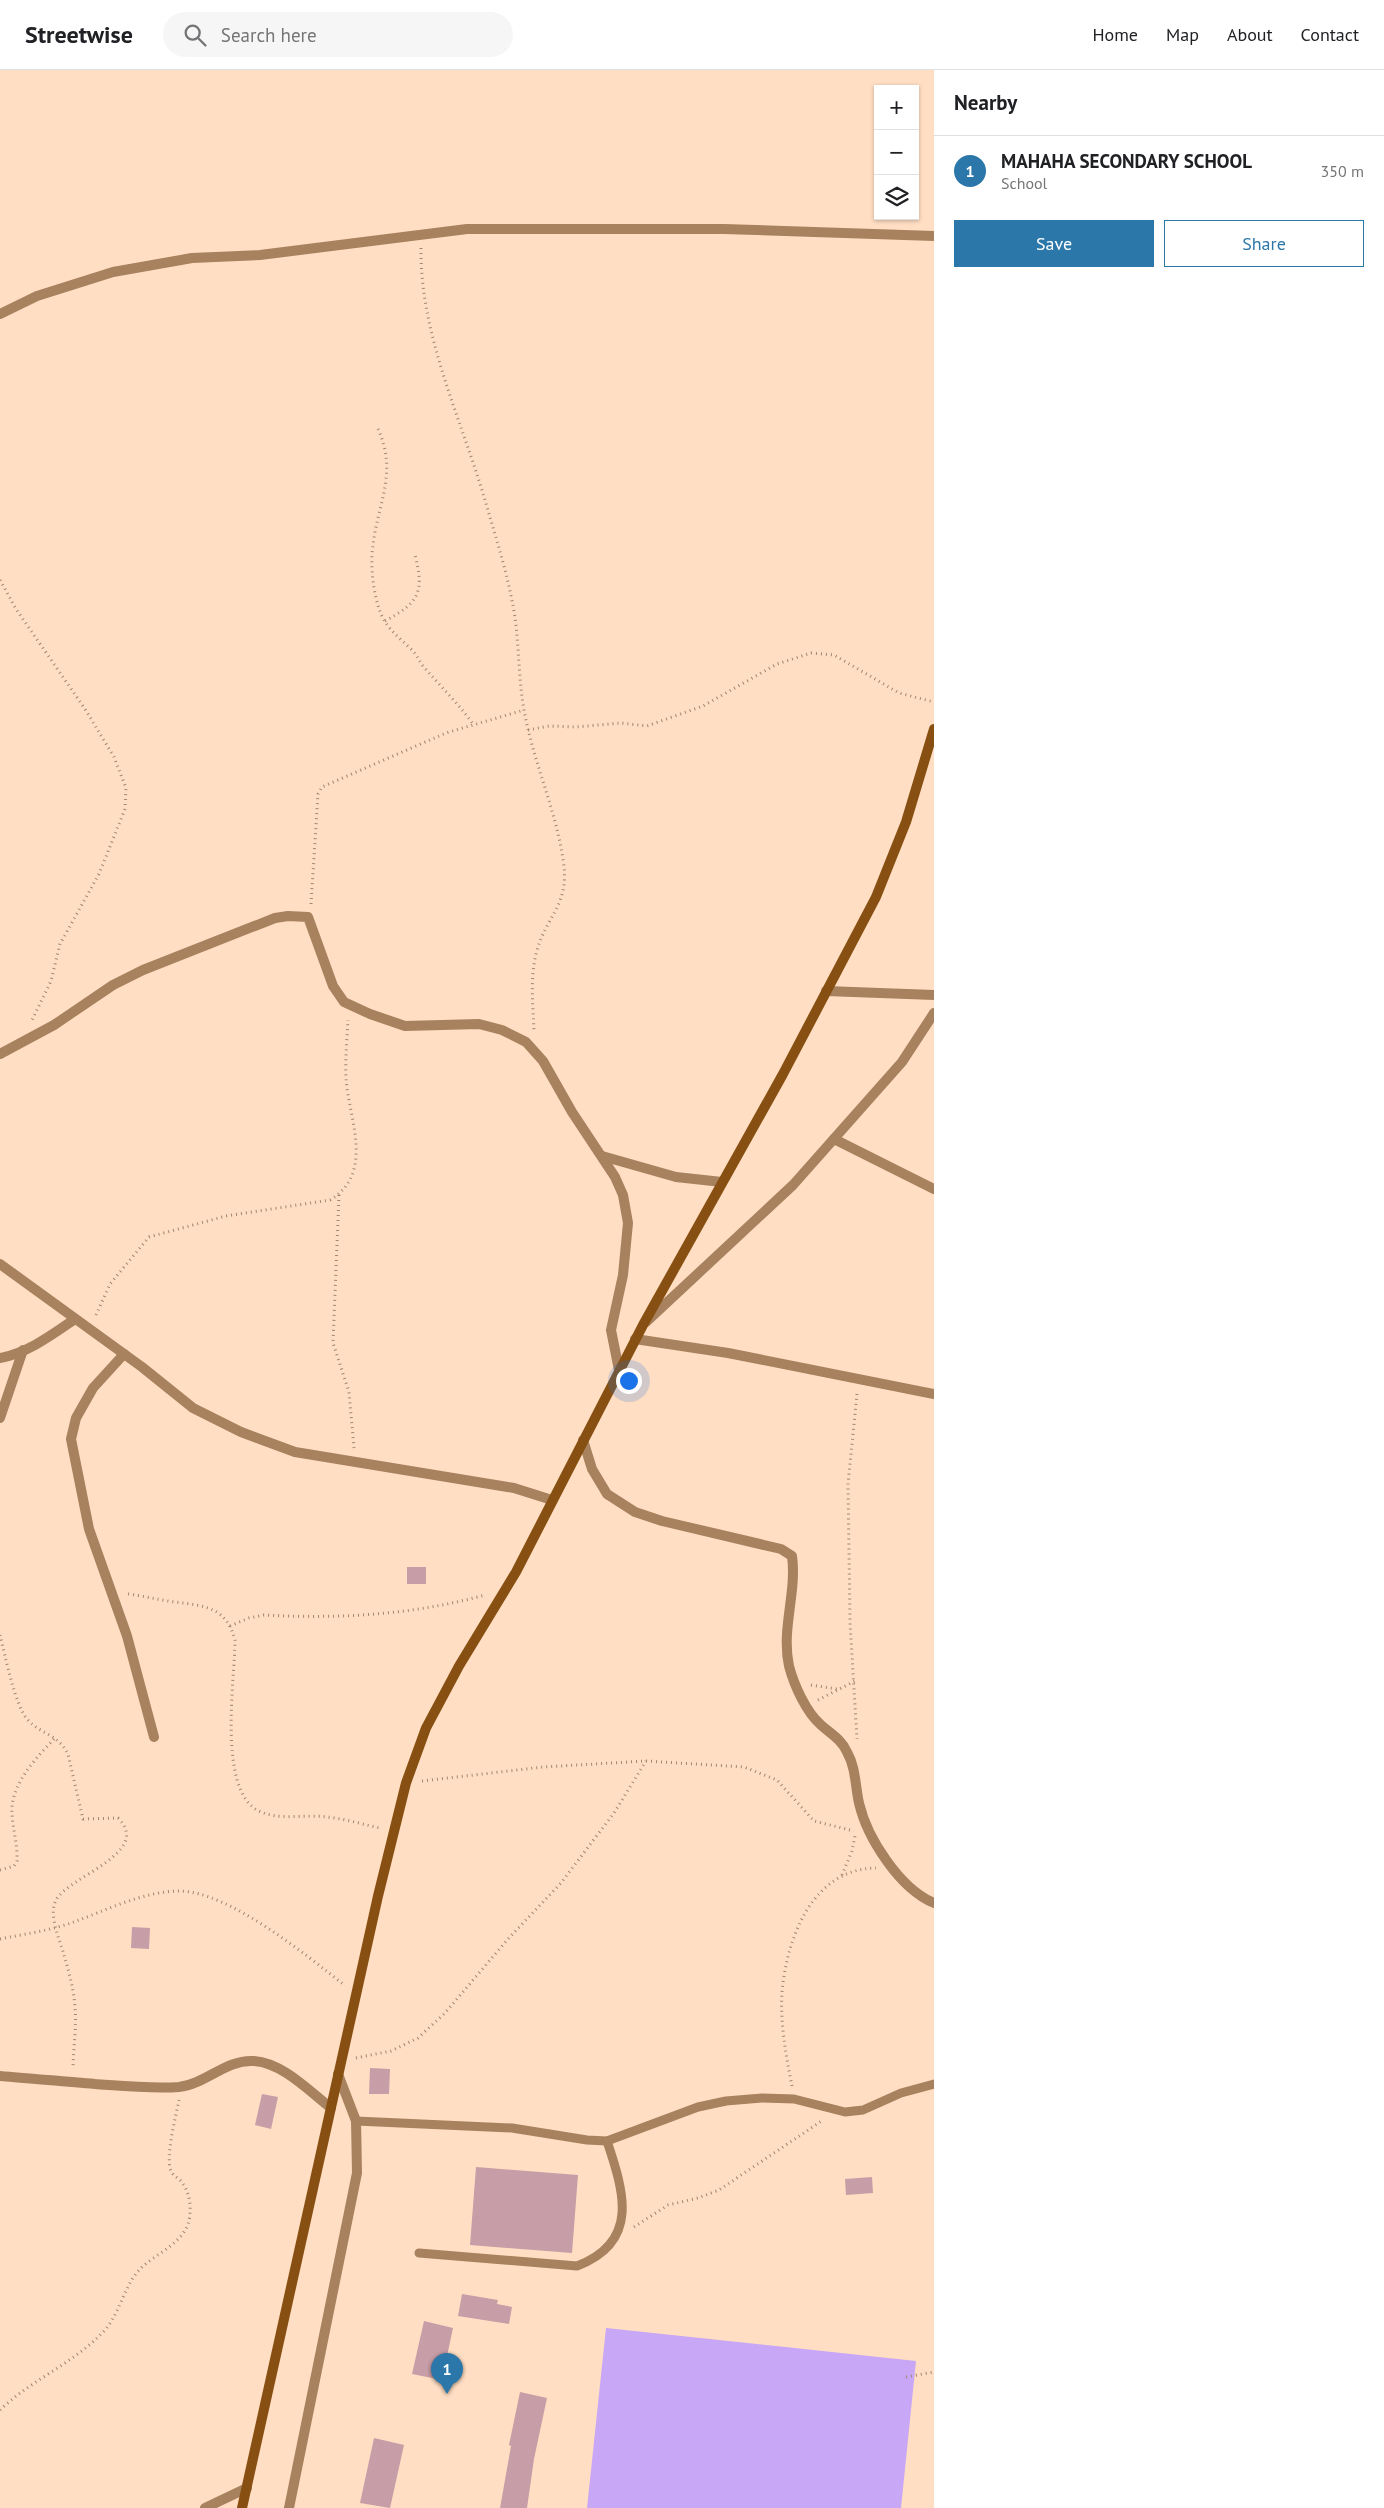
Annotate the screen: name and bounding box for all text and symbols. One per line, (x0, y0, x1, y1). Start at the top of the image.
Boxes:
search box (163, 12, 513, 57)
text: Streetwise (25, 19, 133, 50)
icon: search (181, 21, 209, 49)
text: Search here (221, 23, 317, 47)
text: Home (1092, 23, 1138, 46)
text: Map (1166, 23, 1199, 46)
text: About (1227, 23, 1273, 46)
text: Contact (1301, 23, 1359, 46)
map controls (874, 85, 919, 220)
button: + (874, 85, 919, 130)
text: Nearby (954, 89, 1017, 116)
button: − (874, 130, 919, 175)
text: MAHAHA SECONDARY SCHOOL (1001, 149, 1252, 173)
text: 1 (965, 161, 975, 181)
text: 350 m (1321, 161, 1364, 181)
text: School (1001, 173, 1047, 193)
button: layers (874, 175, 919, 220)
button: Save (954, 220, 1154, 267)
button: Share (1164, 220, 1364, 267)
your location (616, 1368, 642, 1394)
pin: 1 (431, 2353, 463, 2394)

